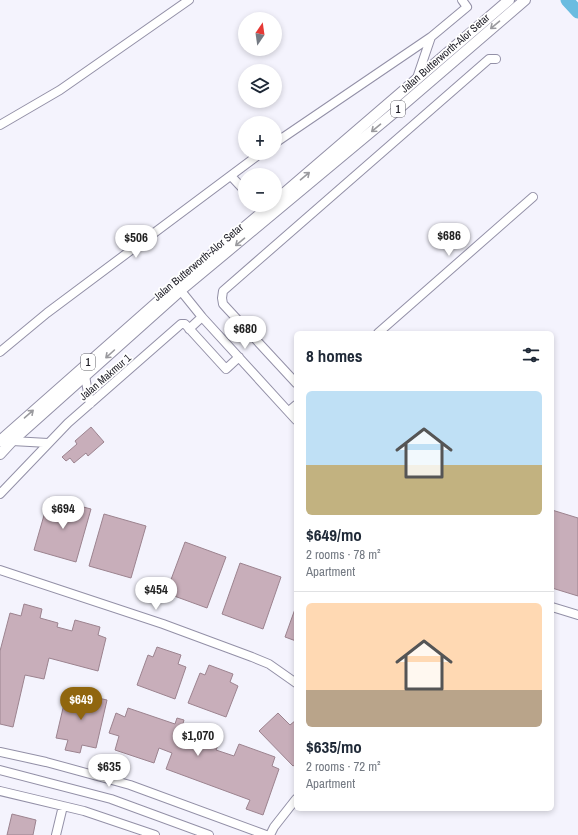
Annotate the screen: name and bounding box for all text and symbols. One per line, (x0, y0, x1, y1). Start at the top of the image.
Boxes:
street label: Jalan Butterworth-Alor Setar (398, 11, 492, 95)
north arrow (238, 12, 282, 56)
map controls (238, 12, 282, 212)
one-way arrow (490, 21, 501, 29)
button: layers (238, 64, 282, 108)
road number: 1 (391, 101, 405, 117)
button: + (238, 116, 282, 160)
one-way arrow (370, 124, 381, 133)
button: − (238, 168, 282, 212)
one-way arrow (299, 172, 309, 181)
street label: Jalan Butterworth-Alor Setar (150, 220, 246, 304)
pin: $686 (425, 223, 473, 257)
pin: $506 (112, 225, 160, 259)
text: $686 (437, 227, 461, 244)
text: $506 (124, 229, 148, 246)
one-way arrow (234, 237, 245, 246)
pin: $680 (221, 316, 269, 350)
text: $680 (233, 320, 257, 337)
text: 8 homes (306, 344, 363, 367)
icon: filters (520, 344, 542, 366)
one-way arrow (105, 349, 115, 358)
street label: Jalan Makmur 1 (76, 351, 134, 403)
road number: 1 (81, 354, 95, 370)
one-way arrow (23, 410, 33, 419)
icon: home (388, 417, 460, 489)
pin: $694 (39, 496, 87, 530)
text: $694 (51, 500, 75, 517)
text: $649/mo (306, 523, 362, 546)
text: 2 rooms · 78 m² (306, 546, 381, 563)
text: Apartment (306, 563, 355, 580)
pin: $454 (132, 577, 180, 611)
text: $454 (144, 581, 168, 598)
icon: home (388, 629, 460, 701)
pin: $649 (57, 687, 105, 721)
text: $649 (69, 691, 93, 708)
pin: $1,070 (165, 723, 231, 757)
text: $1,070 (182, 727, 214, 744)
text: $635/mo (306, 735, 362, 758)
pin: $635 (85, 754, 133, 788)
text: $635 (97, 758, 121, 775)
text: 2 rooms · 72 m² (306, 758, 381, 775)
text: Apartment (306, 775, 355, 792)

